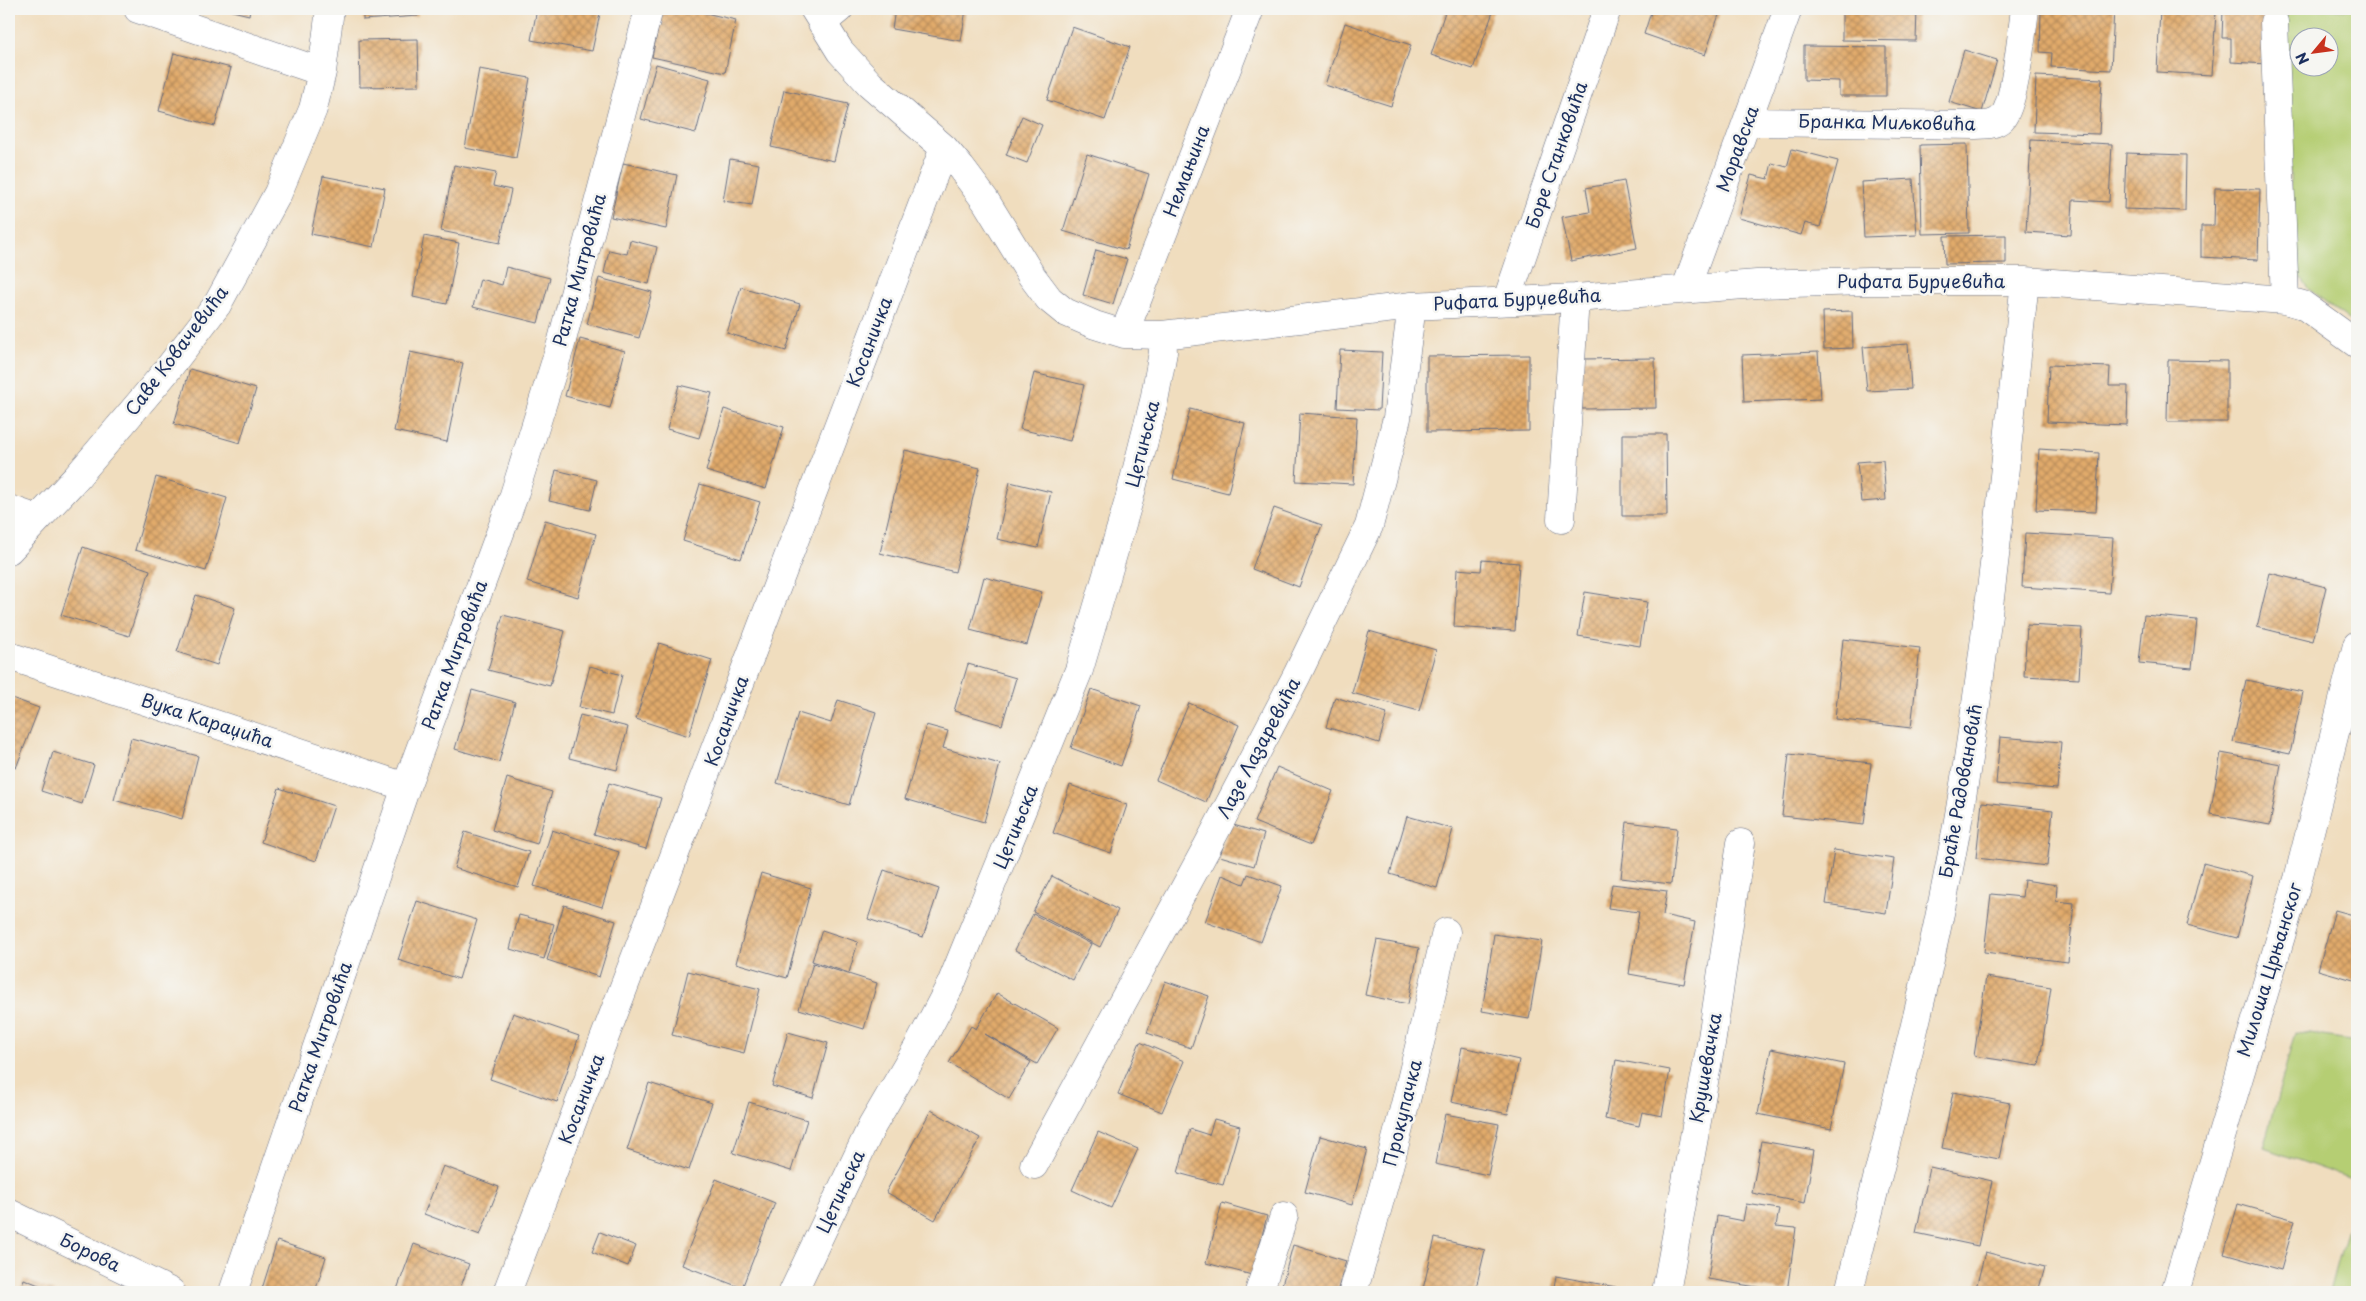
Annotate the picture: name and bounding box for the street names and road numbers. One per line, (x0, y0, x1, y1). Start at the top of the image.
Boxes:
street label: Боре Станковића (1518, 77, 1594, 232)
street label: Моравска (1708, 101, 1765, 196)
street label: Бранка Миљковића (1798, 106, 1977, 137)
street label: Немањина (1156, 120, 1216, 220)
street label: Ратка Митровића (545, 189, 612, 349)
street label: Рифата Бурџевића (1837, 267, 2006, 294)
street label: Саве Ковачевића (118, 279, 234, 421)
street label: Рифата Бурџевића (1432, 281, 1602, 316)
street label: Косаничка (839, 292, 898, 391)
street label: Цетињска (1118, 396, 1166, 490)
street label: Ратка Митровића (414, 575, 493, 733)
street label: Косаничка (697, 671, 755, 770)
street label: Лазе Лазаревића (1209, 672, 1307, 823)
street label: Вука Караџића (138, 686, 278, 754)
street label: Браће Радовановић (1931, 702, 1988, 880)
street label: Цетињска (985, 779, 1044, 873)
street label: Милоша Црњанског (2229, 878, 2308, 1060)
street label: Ратка Митровића (281, 957, 358, 1115)
street label: Крушевачка (1682, 1010, 1728, 1125)
street label: Косаничка (551, 1049, 610, 1148)
street label: Прокупачка (1375, 1056, 1428, 1169)
street label: Цетињска (809, 1145, 871, 1237)
street label: Борова (56, 1225, 126, 1278)

